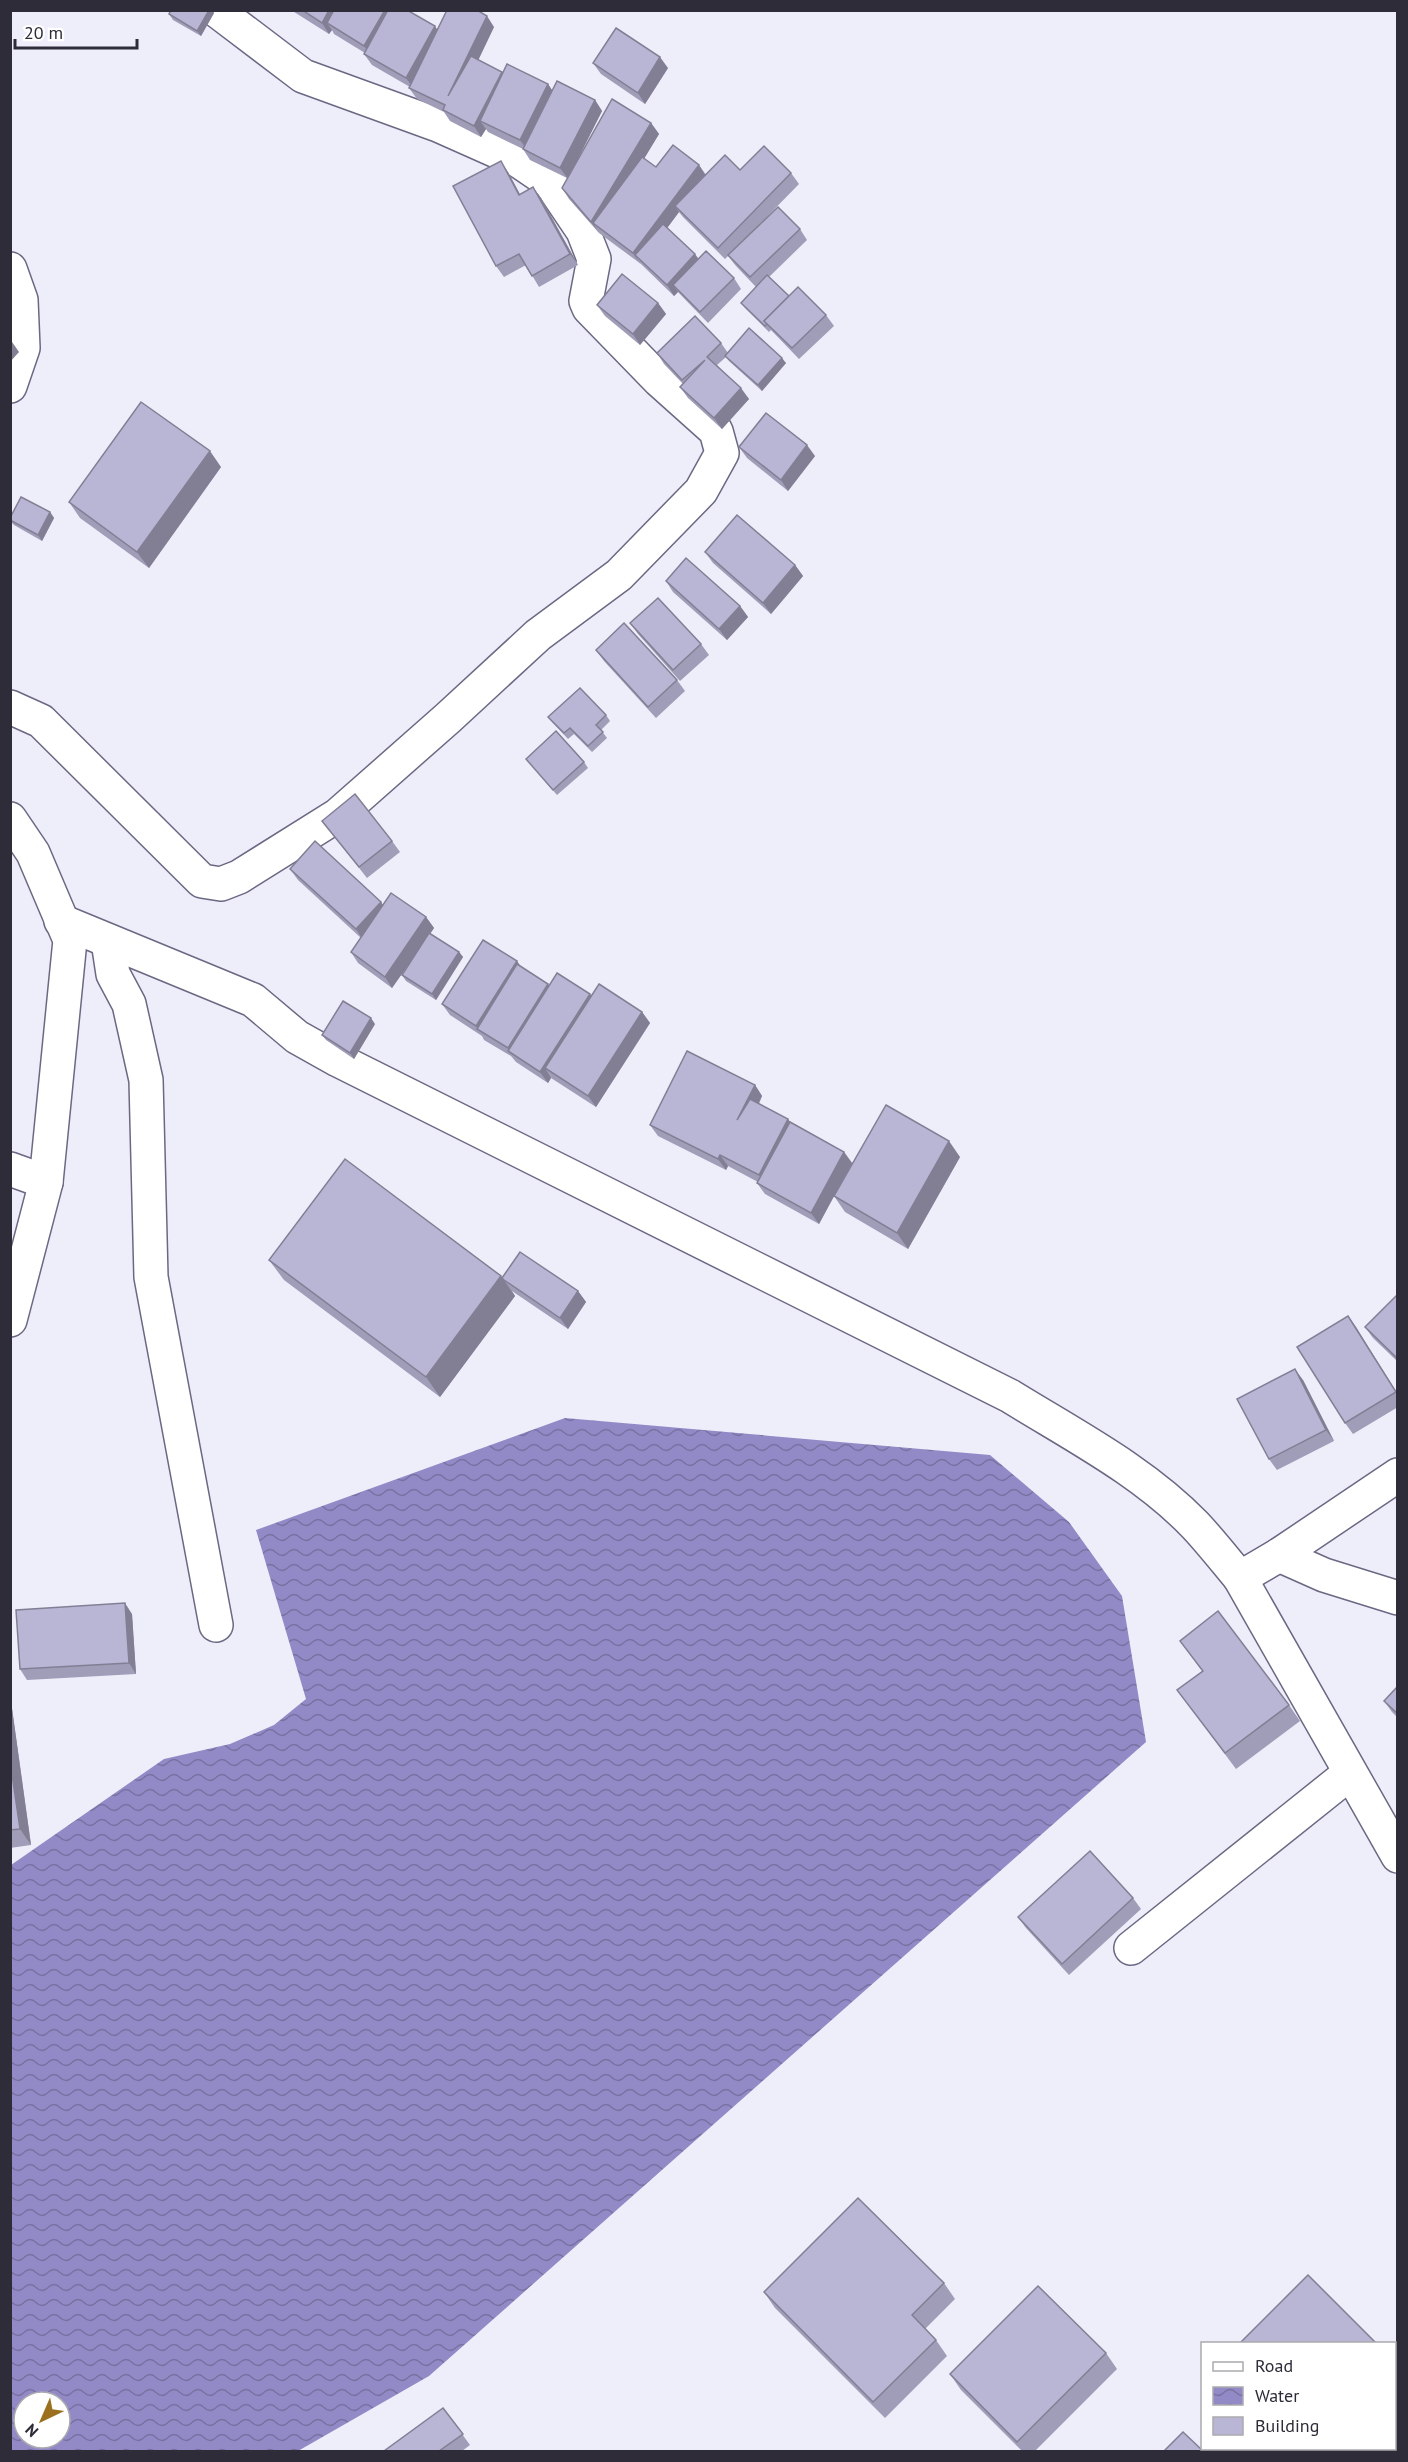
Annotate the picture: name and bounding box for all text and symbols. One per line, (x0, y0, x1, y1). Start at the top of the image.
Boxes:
scale bar (15, 12, 136, 50)
text: 20 m (24, 21, 63, 44)
legend (1201, 2342, 1396, 2450)
text: Road (1255, 2354, 1293, 2377)
text: Water (1255, 2384, 1299, 2407)
north arrow (12, 2390, 72, 2450)
text: Building (1255, 2414, 1319, 2437)
text: N (21, 2420, 42, 2442)

